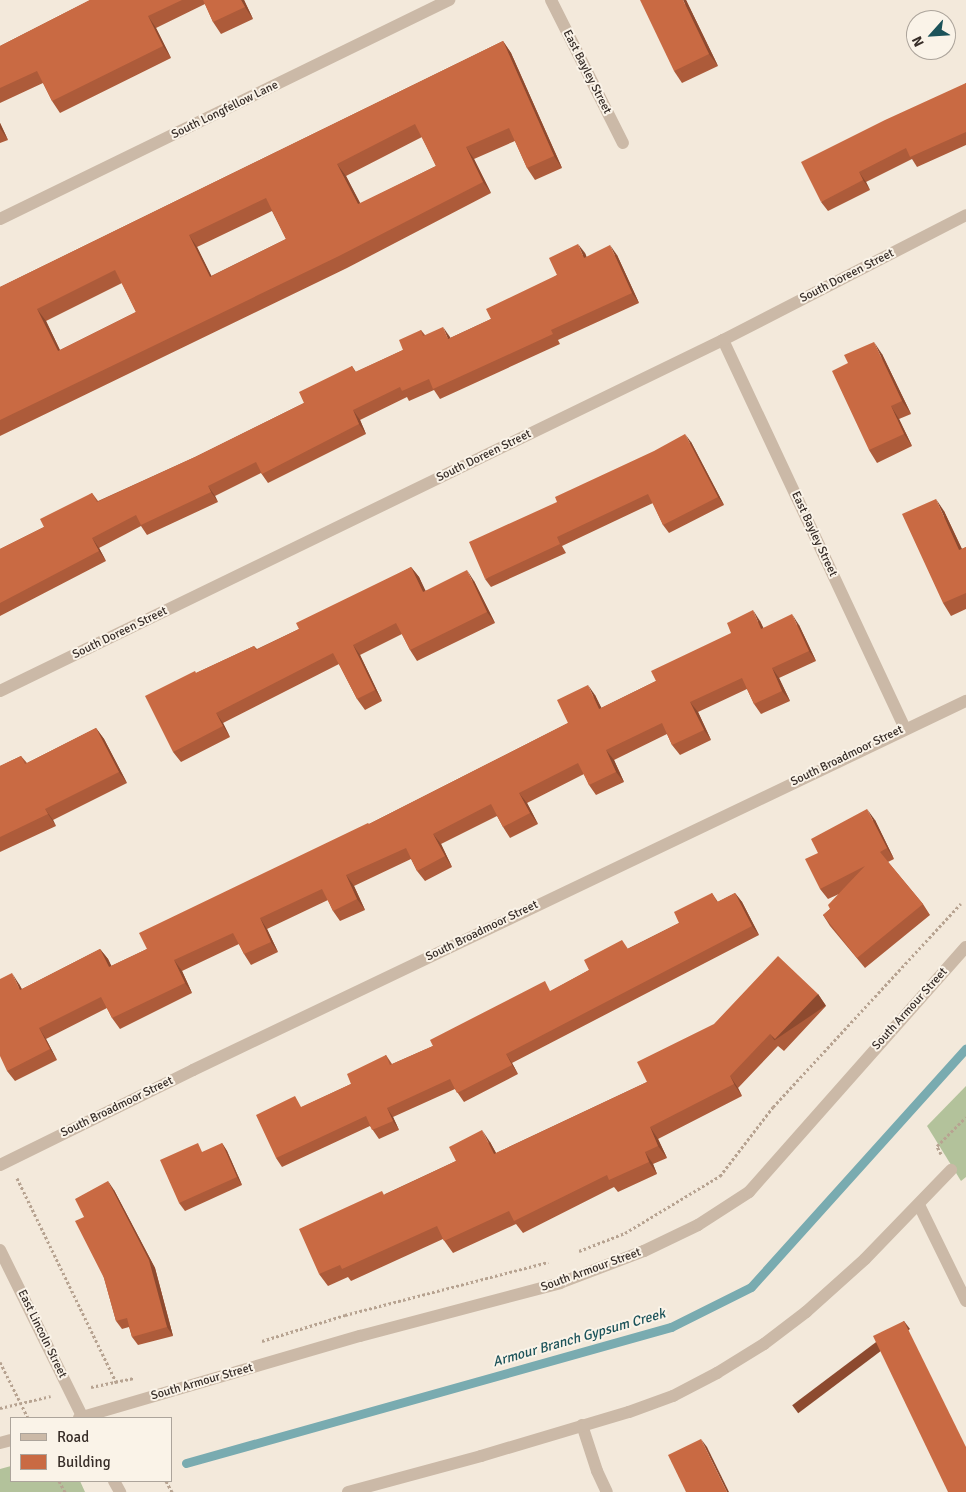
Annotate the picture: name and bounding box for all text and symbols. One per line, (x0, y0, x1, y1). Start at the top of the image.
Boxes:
north arrow (906, 10, 956, 60)
street label: East Bayley Street (560, 28, 614, 116)
text: N (908, 33, 928, 49)
street label: South Longfellow Lane (169, 78, 281, 142)
street label: South Doreen Street (798, 246, 896, 306)
street label: South Doreen Street (434, 427, 534, 485)
street label: East Bayley Street (788, 489, 840, 579)
street label: South Doreen Street (70, 604, 170, 662)
street label: South Broadmoor Street (789, 723, 905, 789)
street label: South Broadmoor Street (424, 898, 540, 964)
street label: South Armour Street (869, 965, 951, 1053)
street label: South Broadmoor Street (59, 1074, 175, 1140)
street label: South Armour Street (539, 1245, 643, 1295)
street label: East Lincoln Street (14, 1287, 70, 1381)
water label: Armour Branch Gypsum Creek (491, 1305, 667, 1371)
street label: South Armour Street (149, 1361, 255, 1403)
legend (10, 1417, 172, 1482)
text: Road (57, 1428, 89, 1446)
text: Building (57, 1453, 111, 1471)

